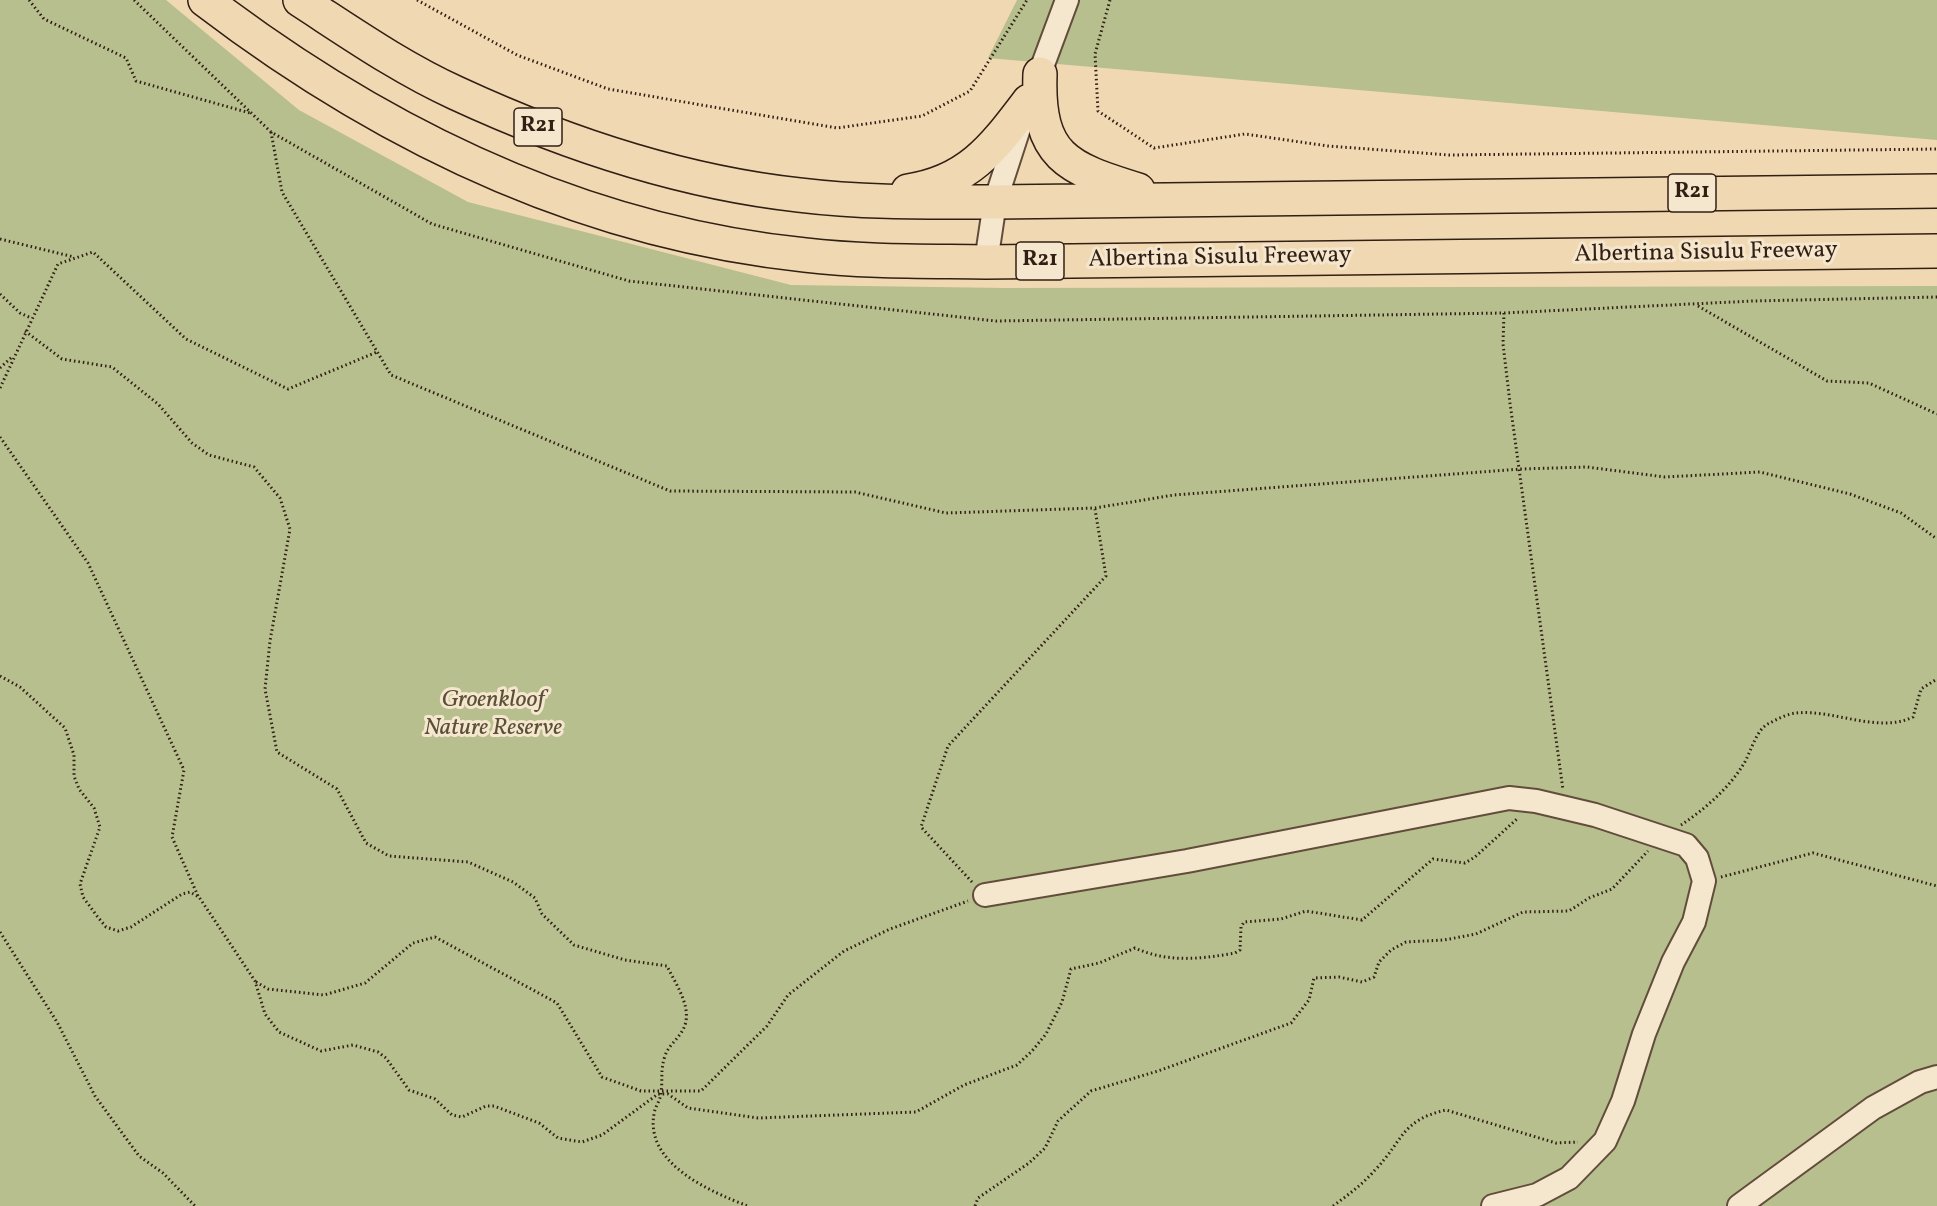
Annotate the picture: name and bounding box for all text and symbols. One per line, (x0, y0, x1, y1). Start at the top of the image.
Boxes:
road number: R21 (514, 108, 562, 146)
road number: R21 (1668, 174, 1716, 212)
street label: Albertina Sisulu Freeway (1574, 237, 1838, 271)
road number: R21 (1016, 242, 1064, 280)
street label: Albertina Sisulu Freeway (1088, 242, 1352, 276)
park label: Groenkloof Nature Reserve (424, 688, 562, 744)

